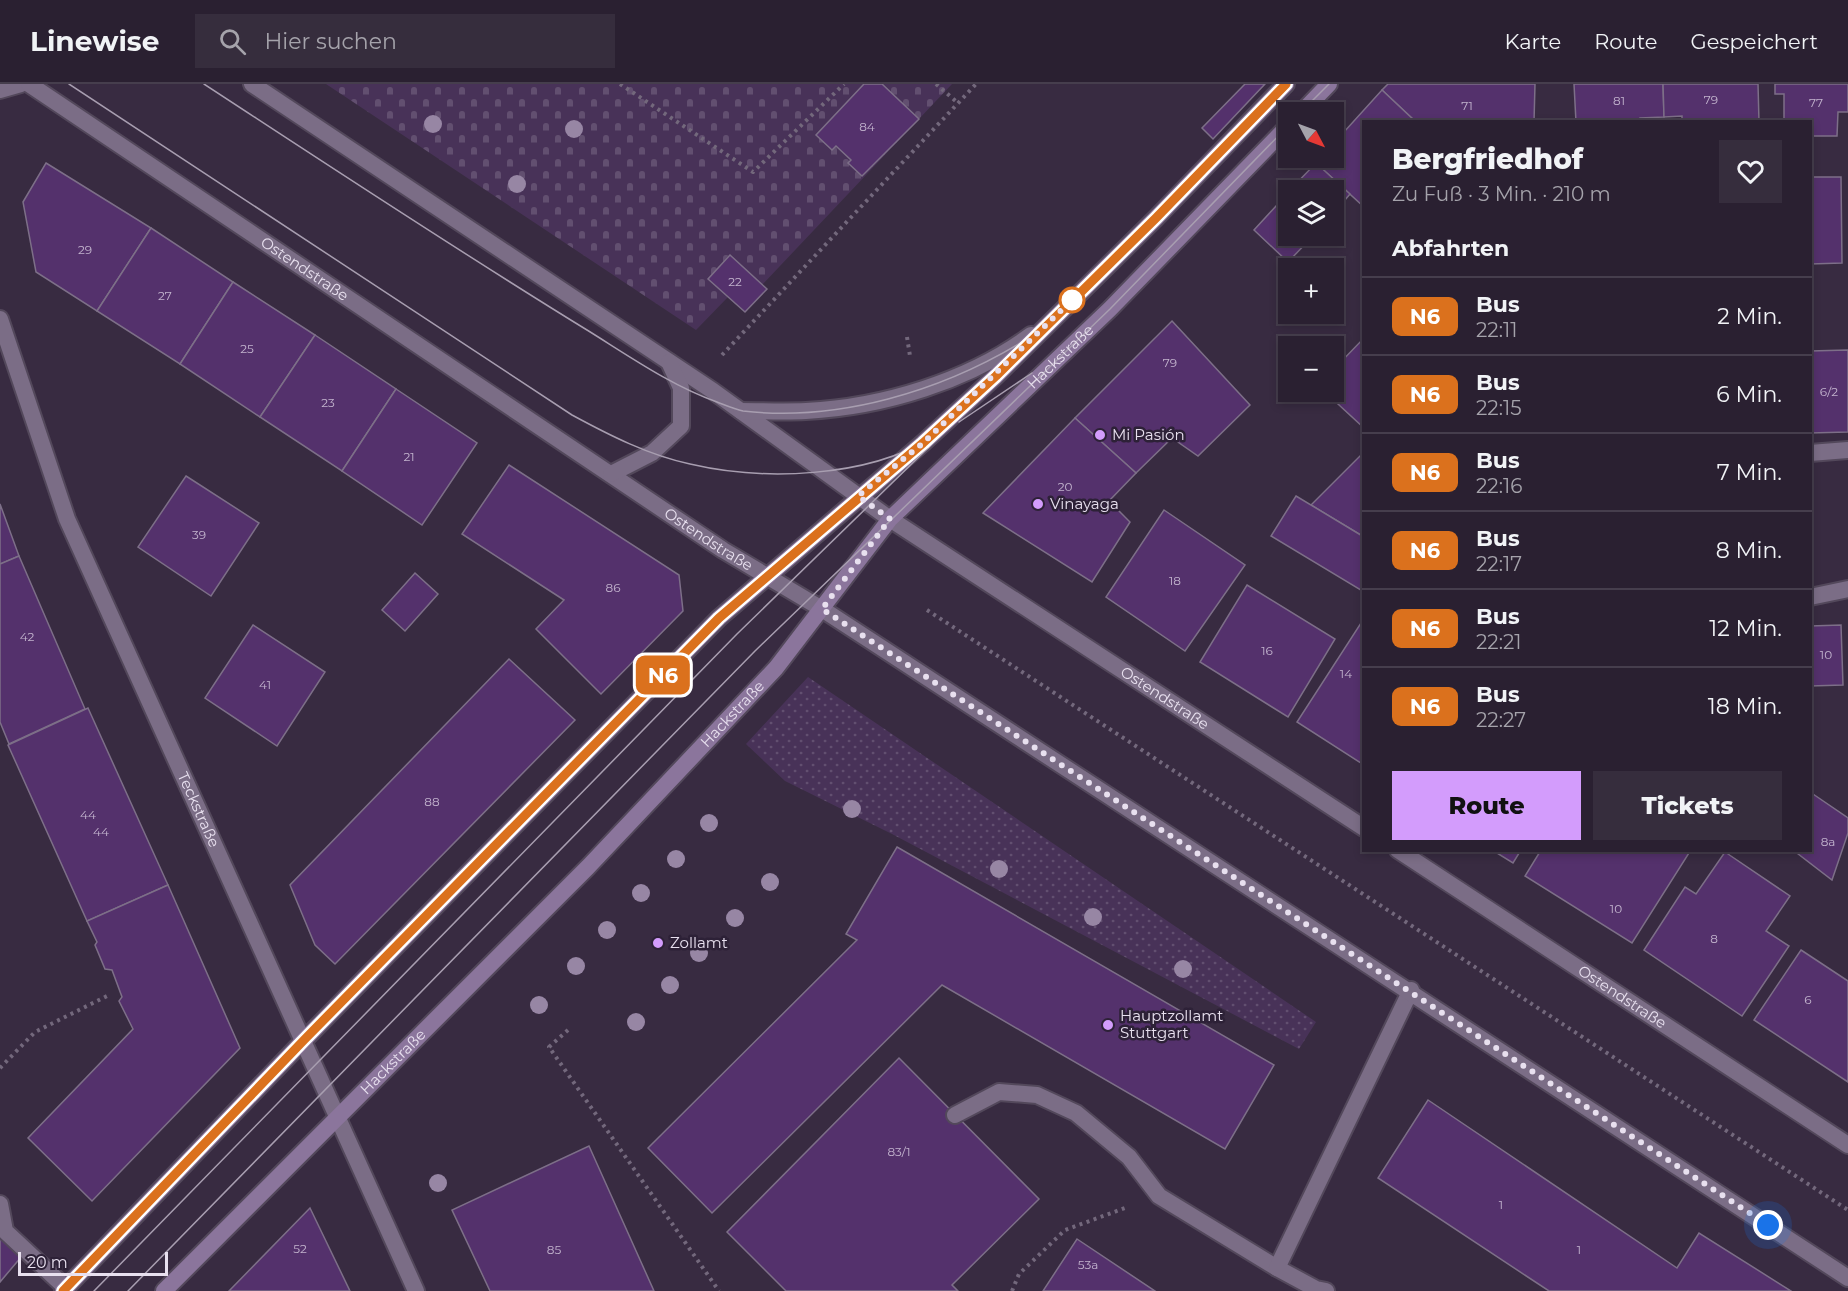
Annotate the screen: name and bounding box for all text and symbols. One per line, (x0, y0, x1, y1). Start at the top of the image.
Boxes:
search box (195, 14, 615, 68)
text: Linewise (30, 24, 159, 58)
icon: search (216, 25, 249, 58)
text: Hier suchen (264, 28, 397, 55)
text: Karte (1505, 29, 1561, 54)
text: Route (1594, 29, 1657, 54)
text: Gespeichert (1690, 29, 1818, 54)
house number: 79 (1704, 92, 1718, 107)
house number: 81 (1613, 93, 1625, 108)
house number: 77 (1809, 95, 1823, 110)
house number: 71 (1461, 98, 1473, 113)
north arrow (1278, 102, 1344, 168)
map controls (1278, 102, 1344, 402)
house number: 84 (859, 119, 875, 134)
button: heart (1719, 140, 1782, 203)
text: Bergfriedhof (1392, 142, 1583, 176)
button: layers (1278, 180, 1344, 246)
text: Zu Fuß · 3 Min. · 210 m (1392, 182, 1611, 206)
street label: Ostendstraße (257, 232, 352, 305)
text: Abfahrten (1392, 235, 1509, 262)
house number: 29 (78, 242, 92, 257)
button: + (1278, 258, 1344, 324)
house number: 22 (728, 274, 742, 289)
unlabelled marker (1059, 287, 1085, 313)
house number: 27 (158, 288, 172, 303)
text: Bus (1476, 291, 1520, 318)
text: 2 Min. (1717, 303, 1782, 330)
text: N6 (1410, 304, 1440, 329)
text: 22:11 (1476, 318, 1517, 342)
street label: Hackstraße (1023, 320, 1097, 393)
button: − (1278, 336, 1344, 402)
house number: 25 (240, 341, 254, 356)
house number: 79 (1163, 355, 1177, 370)
text: Bus (1476, 369, 1520, 396)
text: 6 Min. (1716, 381, 1782, 408)
text: N6 (1410, 382, 1440, 407)
house number: 6/2 (1820, 384, 1838, 399)
house number: 23 (321, 395, 335, 410)
text: 22:15 (1476, 396, 1522, 420)
place label: Mi Pasión (1112, 425, 1185, 444)
marker: Mi Pasión (1093, 428, 1107, 442)
text: Bus (1476, 447, 1520, 474)
house number: 21 (403, 449, 415, 464)
text: 7 Min. (1717, 459, 1782, 486)
text: N6 (1410, 460, 1440, 485)
text: 22:16 (1476, 474, 1522, 498)
house number: 20 (1058, 479, 1072, 494)
place label: Vinayaga (1050, 494, 1119, 513)
marker: Vinayaga (1031, 497, 1045, 511)
street label: Ostendstraße (661, 503, 756, 575)
text: Bus (1476, 525, 1520, 552)
house number: 39 (192, 527, 206, 542)
text: 8 Min. (1716, 537, 1782, 564)
text: N6 (1410, 538, 1440, 563)
text: 22:17 (1476, 552, 1522, 576)
house number: 18 (1169, 573, 1181, 588)
house number: 86 (606, 580, 620, 595)
text: Bus (1476, 603, 1520, 630)
text: 12 Min. (1709, 615, 1782, 642)
text: N6 (1410, 616, 1440, 641)
house number: 42 (20, 629, 35, 644)
text: 22:21 (1476, 630, 1522, 654)
house number: 16 (1261, 643, 1273, 658)
house number: 10 (1820, 647, 1832, 662)
line badge: N6 (636, 656, 690, 694)
street label: Ostendstraße (1117, 662, 1213, 733)
text: N6 (648, 663, 678, 688)
house number: 14 (1340, 666, 1352, 681)
street label: Hackstraße (696, 676, 768, 751)
house number: 41 (259, 677, 271, 692)
text: Bus (1476, 681, 1520, 708)
text: 18 Min. (1708, 693, 1782, 720)
text: N6 (1410, 694, 1440, 719)
text: 22:27 (1476, 708, 1526, 732)
street label: Teckstraße (174, 769, 224, 850)
button: Route (1392, 771, 1581, 840)
button: Tickets (1593, 771, 1782, 840)
house number: 88 (424, 794, 440, 809)
house number: 44 (80, 807, 96, 822)
house number: 44 (93, 824, 109, 839)
house number: 8a (1821, 834, 1835, 849)
house number: 10 (1610, 901, 1622, 916)
house number: 8 (1710, 931, 1718, 946)
place label: Zollamt (670, 933, 728, 952)
marker: Zollamt (651, 936, 665, 950)
street label: Ostendstraße (1575, 961, 1670, 1032)
house number: 6 (1804, 992, 1812, 1007)
place label: Hauptzollamt Stuttgart (1120, 1006, 1223, 1042)
marker: Hauptzollamt Stuttgart (1101, 1018, 1115, 1032)
street label: Hackstraße (356, 1025, 429, 1098)
house number: 83/1 (887, 1144, 911, 1159)
house number: 1 (1499, 1197, 1503, 1212)
your location (1753, 1210, 1783, 1240)
house number: 52 (293, 1241, 307, 1256)
house number: 85 (547, 1242, 561, 1257)
house number: 1 (1577, 1242, 1581, 1257)
scale bar (18, 1249, 168, 1276)
text: 20 m (27, 1253, 68, 1272)
house number: 53a (1078, 1257, 1098, 1272)

